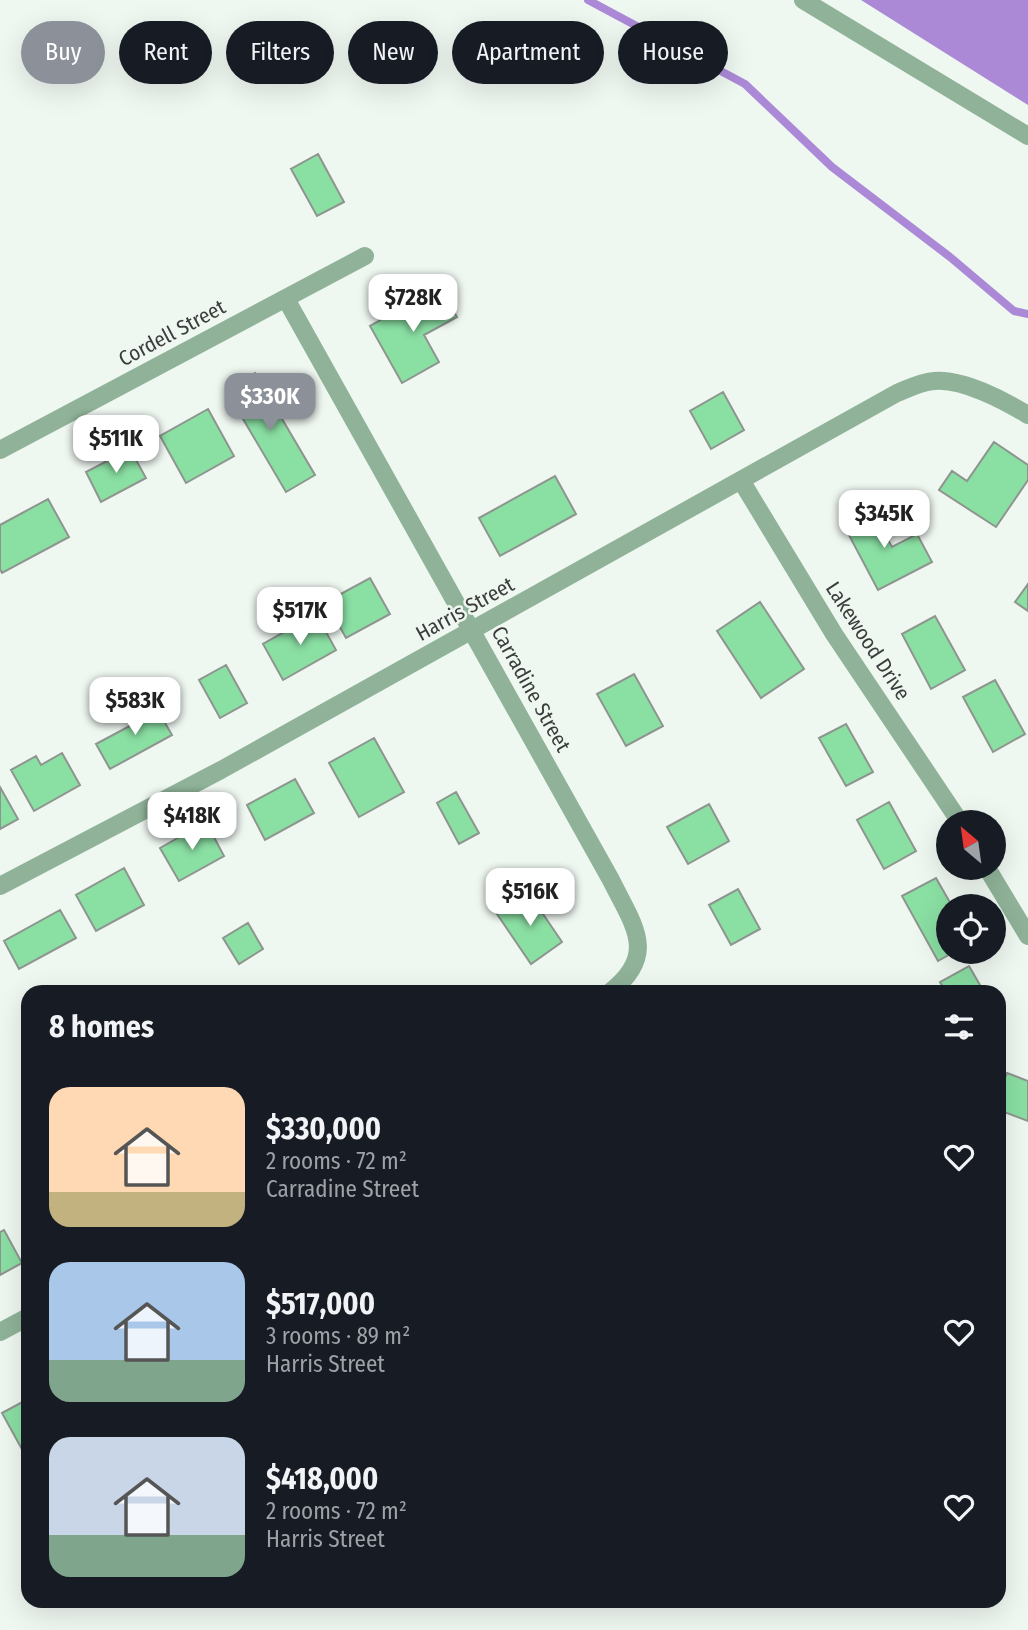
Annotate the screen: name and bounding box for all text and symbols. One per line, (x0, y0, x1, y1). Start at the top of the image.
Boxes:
chip: Buy (21, 21, 105, 84)
chip: Rent (119, 21, 212, 84)
chip: Filters (226, 21, 334, 84)
chip: New (348, 21, 438, 84)
chip: Apartment (452, 21, 604, 84)
chip: House (618, 21, 728, 84)
pin: $728K (364, 274, 462, 334)
text: $728K (384, 283, 442, 311)
street label: Cordell Street (114, 294, 230, 372)
pin: $330K (221, 374, 319, 433)
text: $330K (240, 382, 300, 410)
pin: $511K (67, 416, 165, 475)
text: $511K (89, 424, 143, 452)
pin: $345K (835, 490, 933, 550)
text: $345K (855, 499, 913, 527)
street label: Harris Street (411, 571, 519, 647)
street label: Lakewood Drive (820, 577, 916, 705)
pin: $517K (251, 588, 349, 647)
text: $517K (273, 596, 327, 624)
street label: Carradine Street (486, 622, 576, 756)
pin: $583K (86, 678, 184, 737)
text: $583K (105, 686, 165, 714)
pin: $418K (143, 792, 241, 852)
text: $418K (164, 801, 220, 829)
north arrow (936, 810, 1006, 880)
map controls (936, 810, 1006, 964)
pin: $516K (481, 869, 579, 928)
text: $516K (502, 877, 558, 905)
button: locate (936, 894, 1006, 964)
icon: filters (940, 1008, 978, 1046)
text: 8 homes (49, 1009, 154, 1045)
text: $330,000 (266, 1111, 381, 1147)
icon: home (105, 1115, 189, 1199)
icon: heart (940, 1138, 978, 1176)
text: 2 rooms · 72 m² (266, 1147, 407, 1175)
text: Carradine Street (266, 1175, 419, 1203)
text: $517,000 (266, 1286, 375, 1322)
icon: home (105, 1290, 189, 1374)
icon: heart (940, 1313, 978, 1351)
text: 3 rooms · 89 m² (266, 1322, 410, 1350)
text: Harris Street (266, 1350, 385, 1378)
text: $418,000 (266, 1461, 378, 1497)
icon: home (105, 1465, 189, 1549)
icon: heart (940, 1488, 978, 1526)
text: 2 rooms · 72 m² (266, 1497, 407, 1525)
text: Harris Street (266, 1525, 385, 1553)

